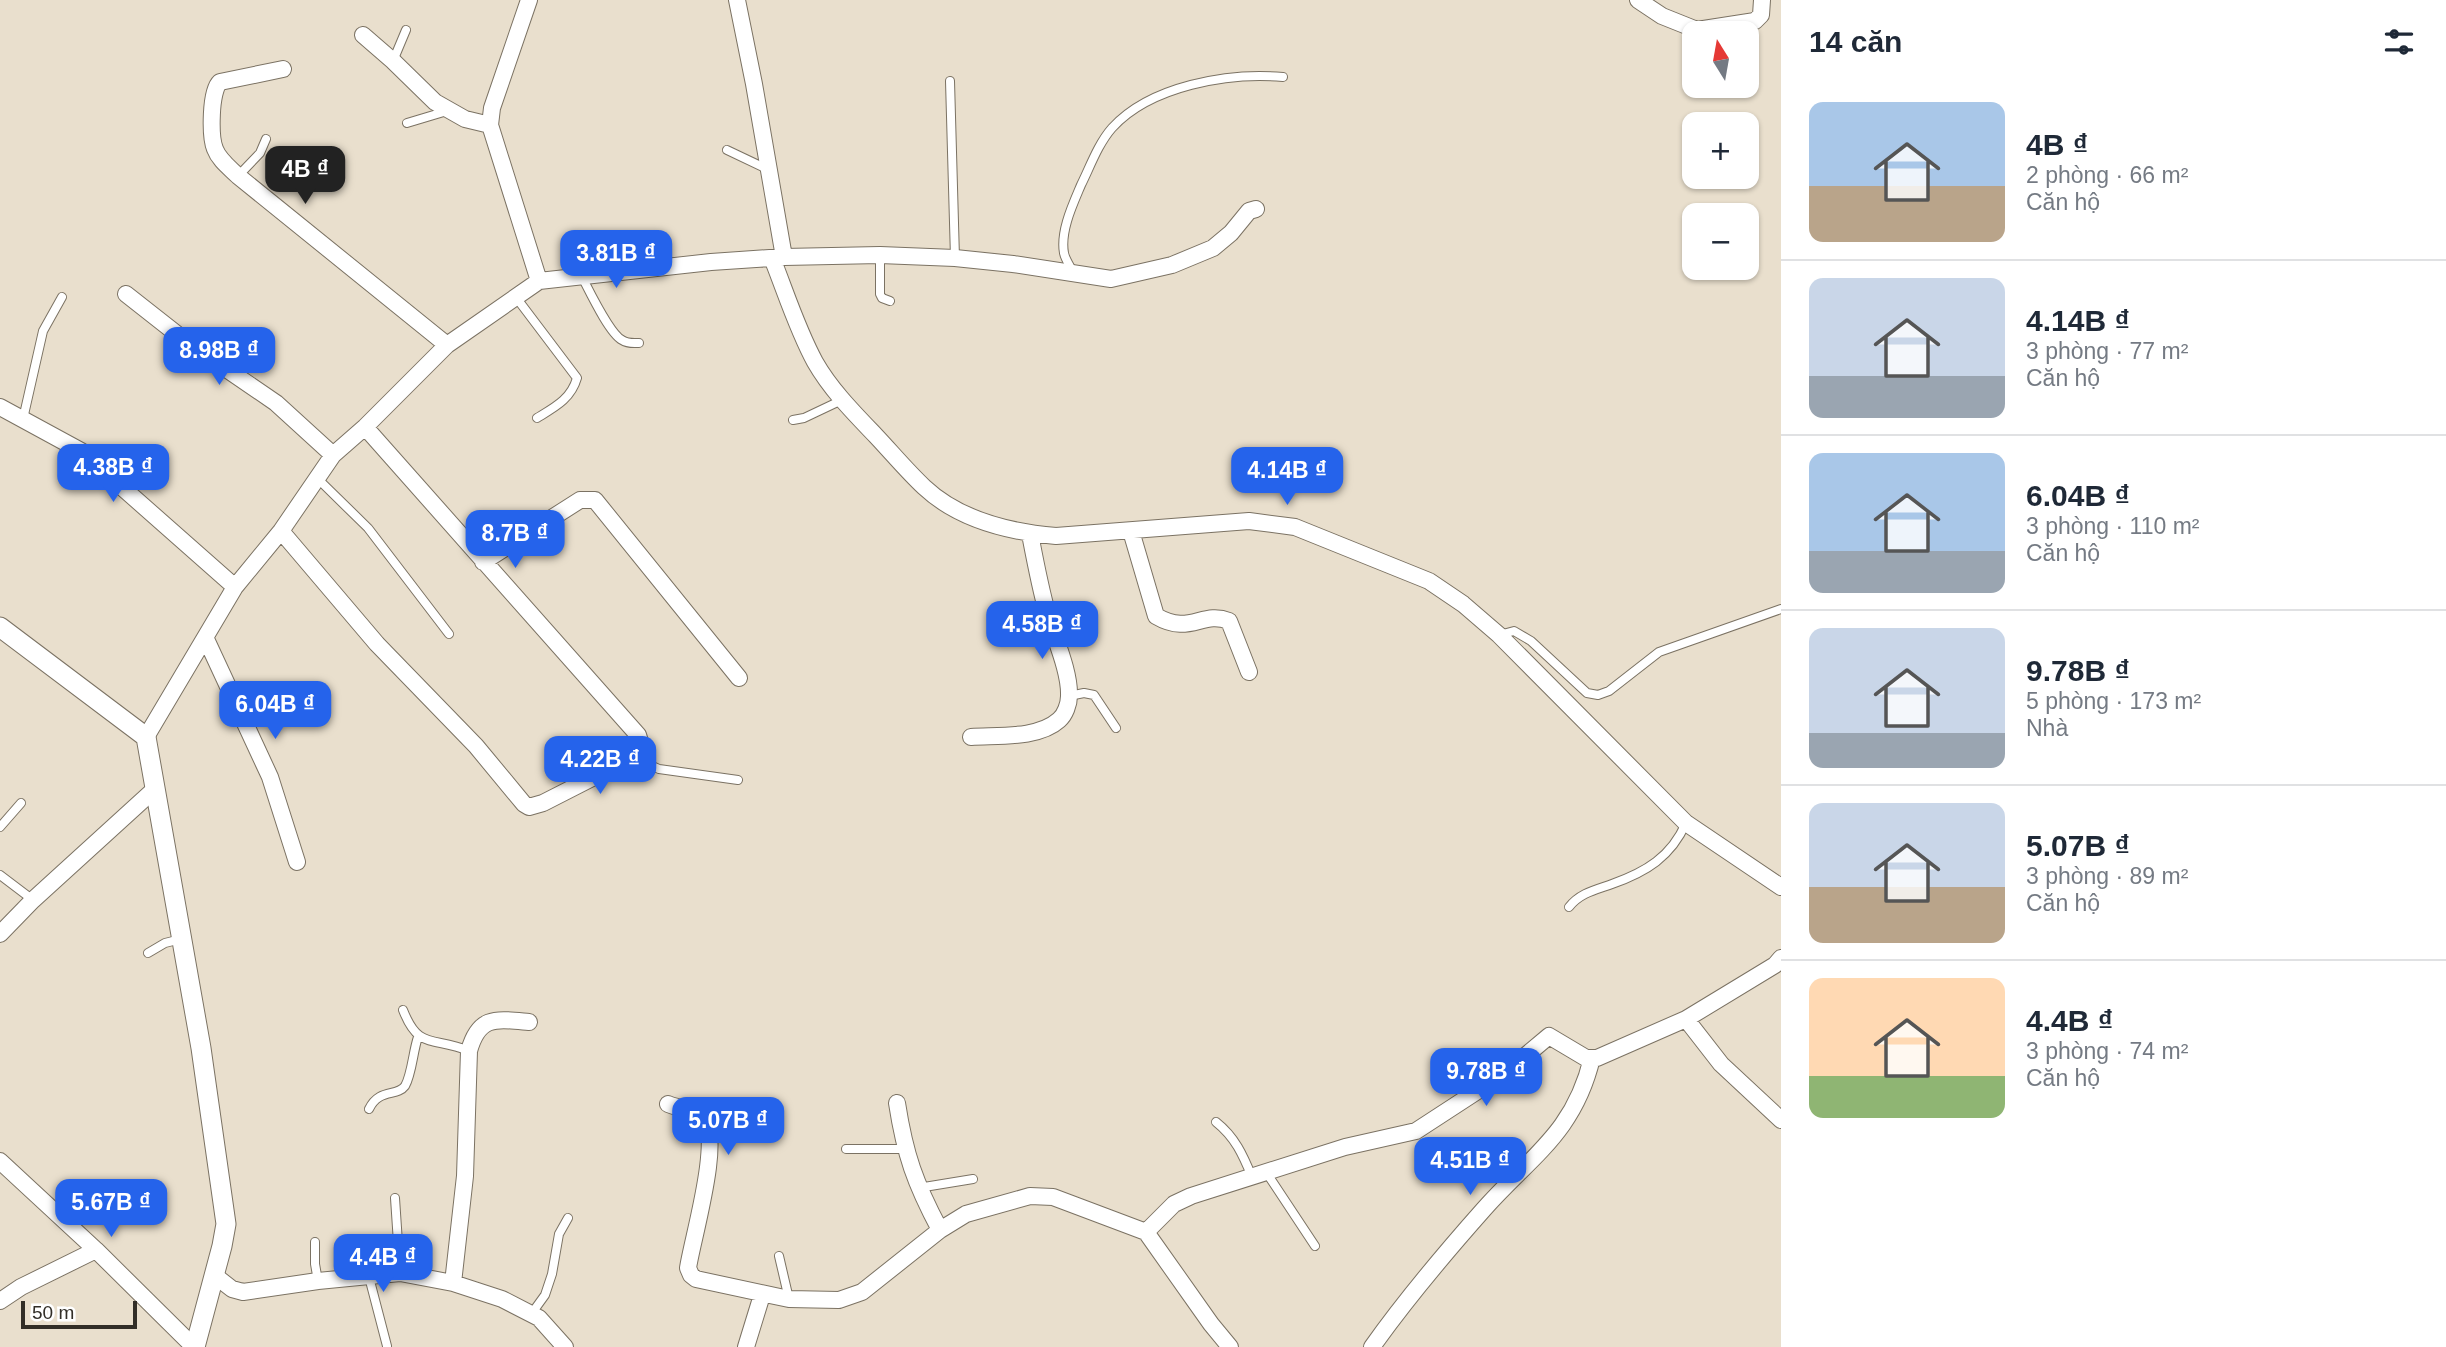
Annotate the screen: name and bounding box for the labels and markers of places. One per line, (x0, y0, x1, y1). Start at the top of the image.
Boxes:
pin: 4B ₫ (264, 146, 346, 206)
pin: 3.81B ₫ (551, 230, 681, 290)
pin: 8.98B ₫ (154, 328, 284, 387)
pin: 4.38B ₫ (48, 444, 178, 504)
pin: 4.14B ₫ (1222, 448, 1352, 507)
pin: 8.7B ₫ (458, 510, 572, 570)
pin: 4.58B ₫ (977, 602, 1107, 661)
pin: 6.04B ₫ (210, 682, 340, 741)
pin: 4.22B ₫ (535, 736, 665, 796)
pin: 9.78B ₫ (1421, 1048, 1551, 1108)
pin: 5.07B ₫ (663, 1098, 793, 1157)
pin: 4.51B ₫ (1405, 1138, 1535, 1197)
pin: 5.67B ₫ (46, 1180, 176, 1239)
pin: 4.4B ₫ (326, 1234, 440, 1294)

